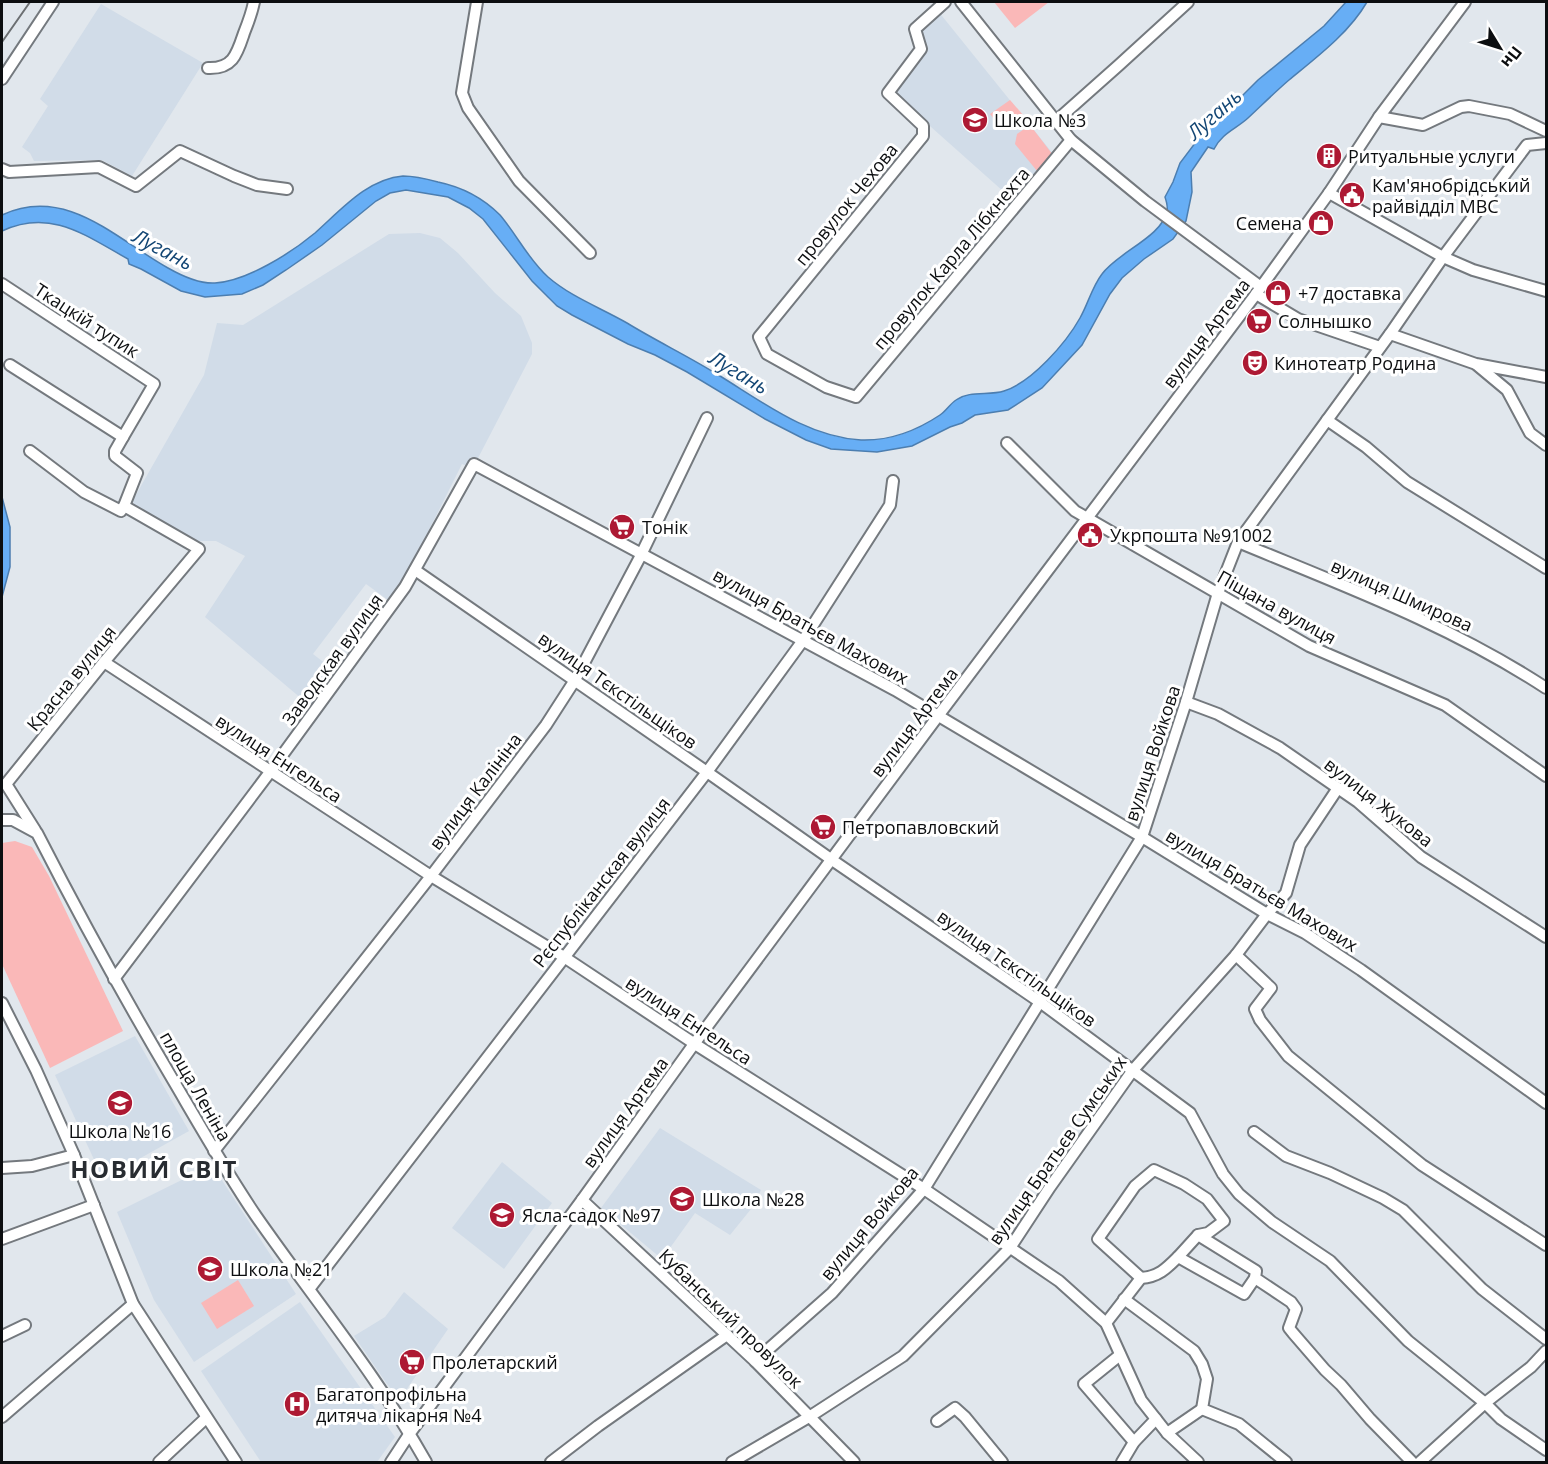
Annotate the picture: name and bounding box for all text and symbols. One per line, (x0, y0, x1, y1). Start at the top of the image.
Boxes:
north arrow (1470, 18, 1530, 78)
text: Пн (1496, 42, 1527, 73)
water label: Лугань (1180, 83, 1247, 146)
school or university icon: Школа №3 (960, 105, 990, 135)
place label: Школа №3 (994, 108, 1086, 132)
street label: провулок Чехова (789, 138, 903, 270)
building icon: Ритуальные услуги (1314, 141, 1344, 171)
place label: Ритуальные услуги (1348, 144, 1515, 168)
street label: провулок Карла Лібкнехта (868, 162, 1034, 354)
place label: Кам'янобрідський райвідділ МВС (1372, 173, 1530, 218)
public building icon: Кам'янобрідський райвідділ МВС (1337, 180, 1367, 210)
shop icon: Семена (1306, 208, 1336, 238)
place label: Семена (1236, 211, 1302, 235)
water label: Лугань (127, 221, 198, 276)
street label: вулиця Артема (1157, 273, 1255, 393)
street label: Ткацкій тупик (30, 277, 144, 363)
shop icon: +7 доставка (1263, 278, 1293, 308)
place label: +7 доставка (1298, 281, 1401, 305)
supermarket icon: Солнышко (1244, 306, 1274, 336)
place label: Солнышко (1278, 309, 1372, 333)
water label: Лугань (703, 343, 774, 400)
theatre icon: Кинотеатр Родина (1240, 348, 1270, 378)
place label: Кинотеатр Родина (1274, 351, 1436, 375)
supermarket icon: Тонік (607, 512, 637, 542)
place label: Тонік (642, 515, 689, 539)
public building icon: Укрпошта №91002 (1075, 520, 1105, 550)
place label: Укрпошта №91002 (1110, 523, 1272, 547)
street label: вулиця Шмирова (1328, 553, 1476, 637)
street label: вулиця Братьєв Махових (709, 562, 913, 690)
street label: Піщана вулиця (1213, 564, 1341, 650)
street label: Заводская вулиця (276, 588, 388, 730)
street label: Красна вулиця (21, 620, 121, 736)
street label: вулиця Тєкстільщіков (534, 626, 702, 754)
street label: вулиця Артема (865, 662, 963, 782)
street label: вулиця Войкова (1119, 682, 1185, 824)
street label: вулиця Енгельса (211, 708, 347, 808)
street label: вулиця Калініна (423, 728, 527, 854)
street label: вулиця Жукова (1320, 752, 1438, 852)
street label: Рєспубліканская вулиця (527, 792, 675, 972)
supermarket icon: Петропавловский (808, 812, 838, 842)
place label: Петропавловский (842, 815, 999, 839)
street label: вулиця Братьєв Махових (1162, 823, 1363, 957)
street label: вулиця Тєкстільщіков (933, 904, 1101, 1032)
street label: вулиця Енгельса (621, 970, 757, 1070)
street label: площа Леніна (155, 1027, 237, 1145)
street label: вулиця Братьєв Сумських (983, 1051, 1132, 1249)
street label: вулиця Артема (577, 1052, 673, 1172)
school or university icon: Школа №16 (105, 1088, 135, 1118)
place label: Школа №16 (69, 1119, 171, 1143)
district label: НОВИЙ СВІТ (70, 1152, 238, 1185)
street label: вулиця Войкова (814, 1161, 924, 1285)
school or university icon: Школа №28 (667, 1184, 697, 1214)
place label: Школа №28 (702, 1187, 805, 1211)
school or university icon: Ясла-садок №97 (487, 1200, 517, 1230)
place label: Ясла-садок №97 (522, 1203, 661, 1227)
street label: Кубанський провулок (654, 1243, 809, 1393)
school or university icon: Школа №21 (195, 1254, 225, 1284)
place label: Школа №21 (230, 1257, 333, 1281)
supermarket icon: Пролетарский (397, 1347, 427, 1377)
place label: Пролетарский (432, 1350, 558, 1374)
place label: Багатопрофільна дитяча лікарня №4 (316, 1382, 482, 1427)
hospital icon: Багатопрофільна дитяча лікарня №4 (282, 1389, 312, 1419)

